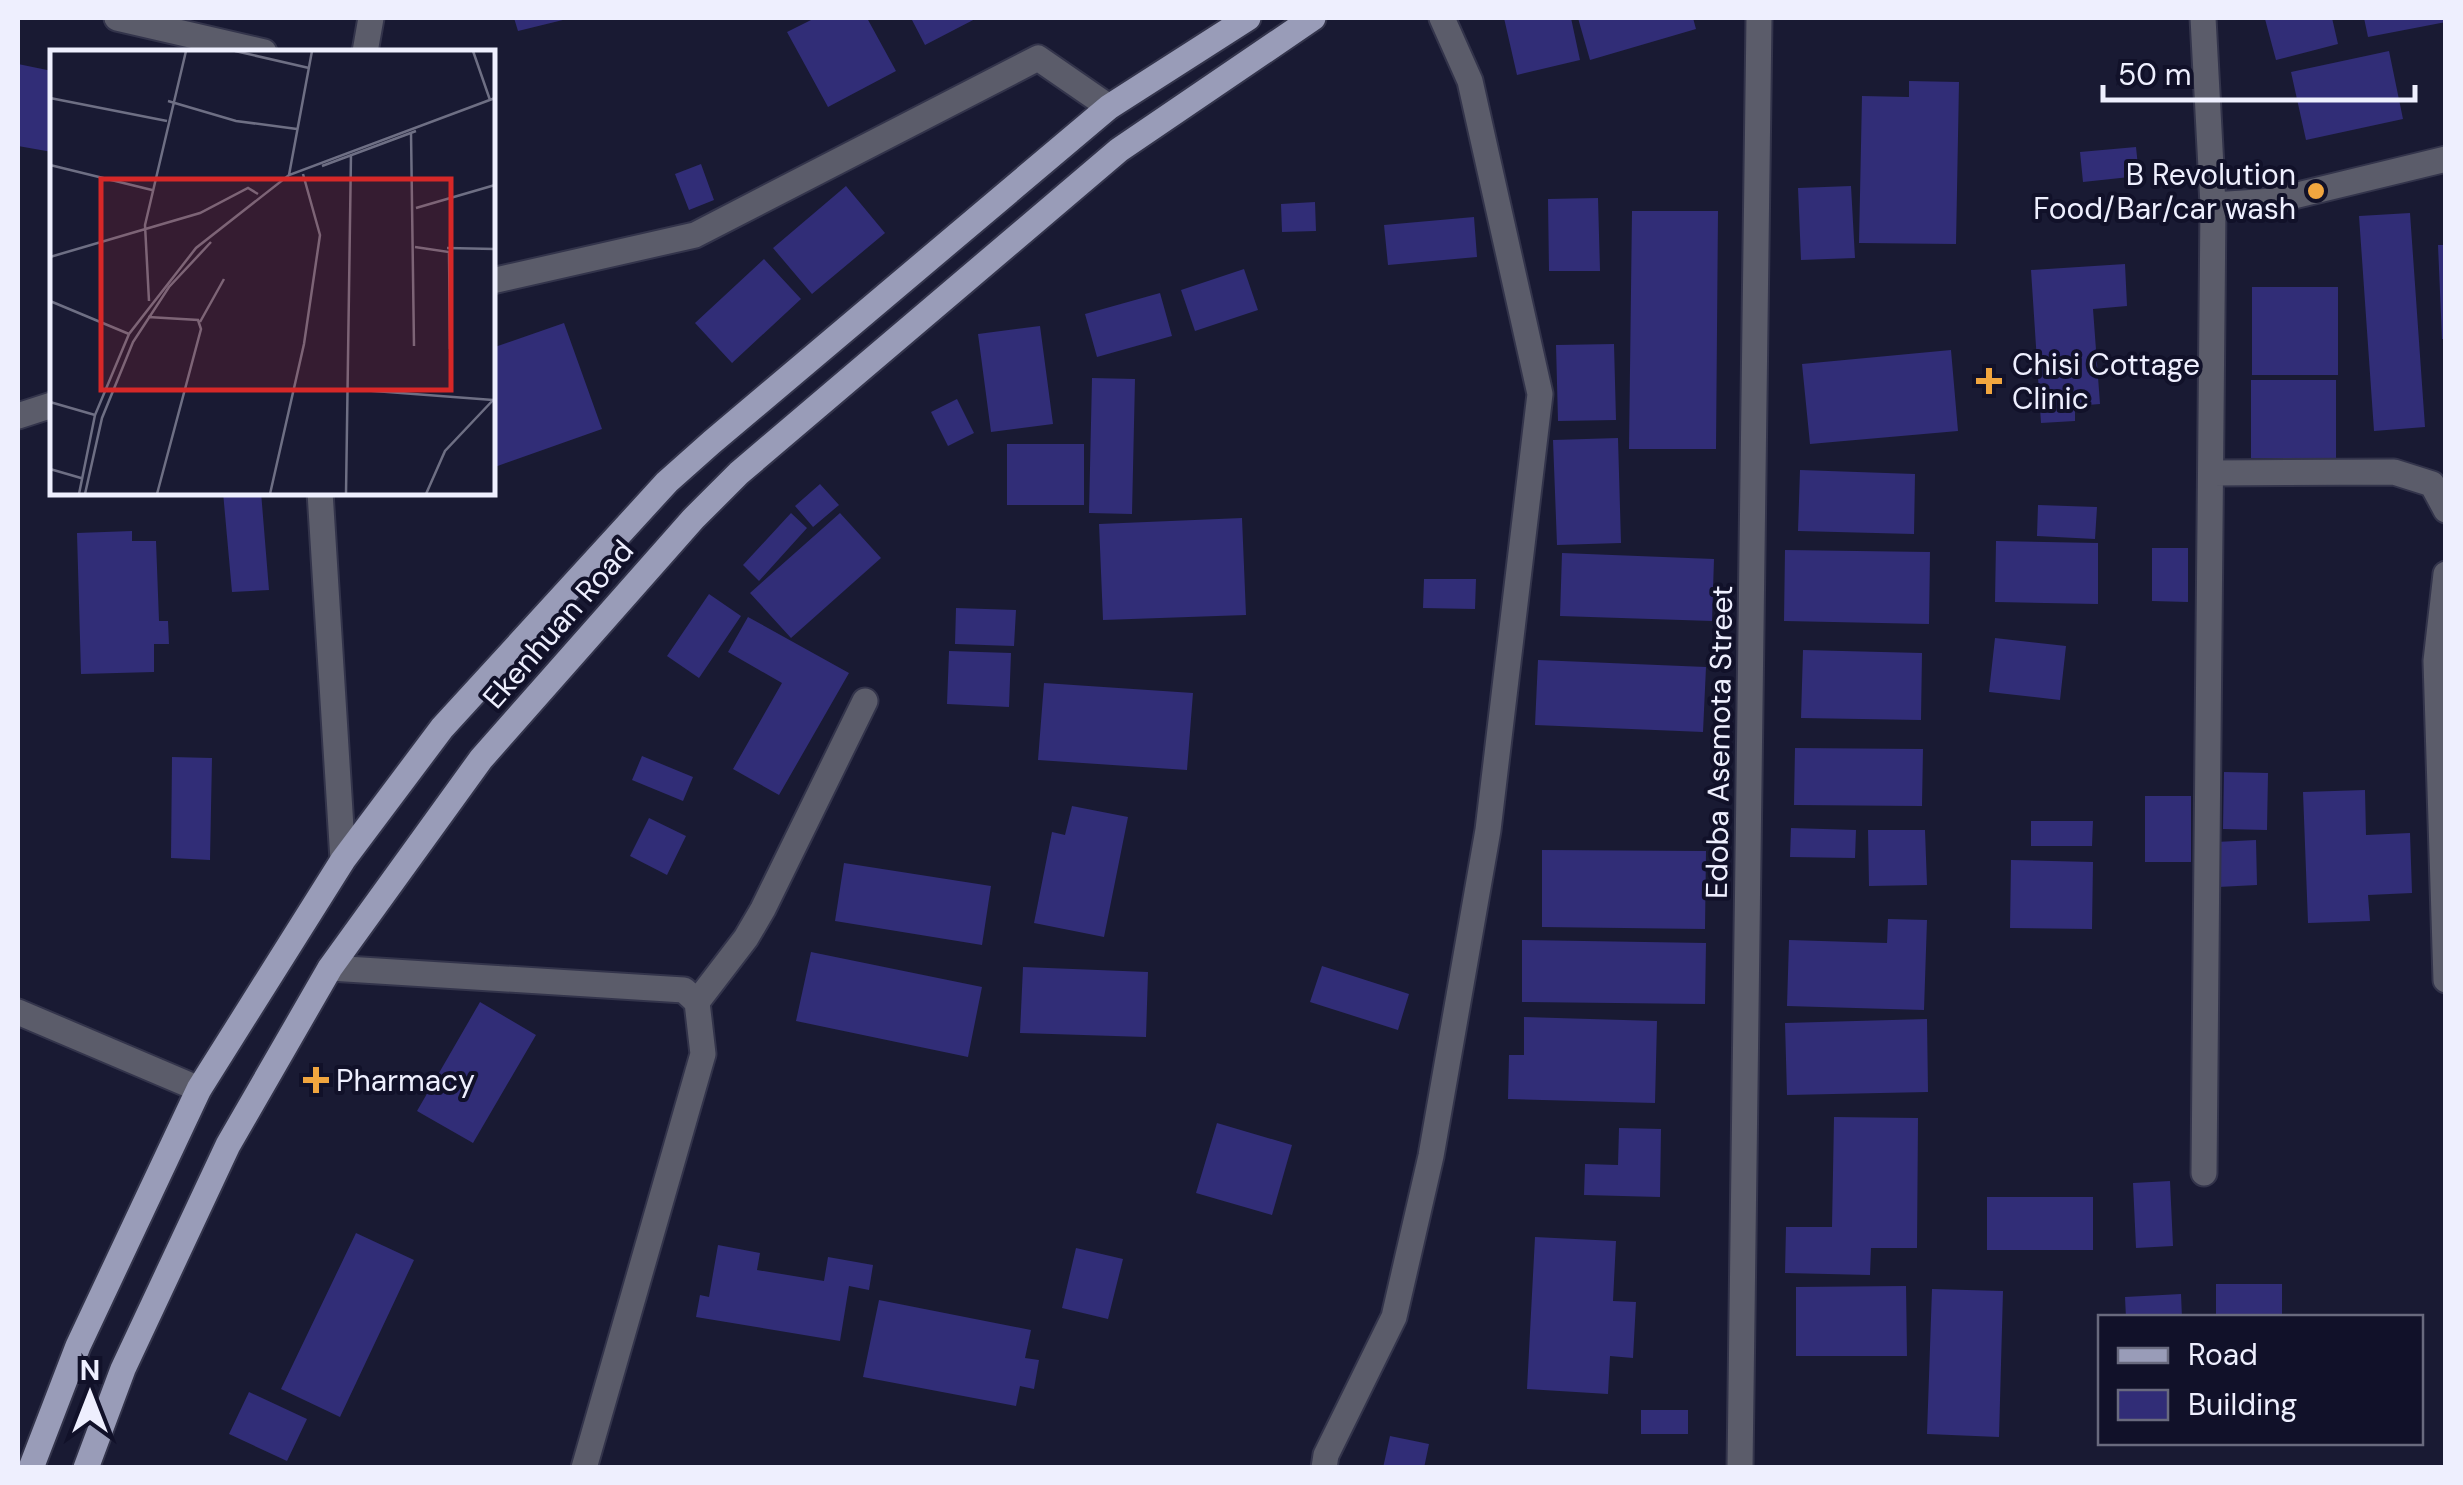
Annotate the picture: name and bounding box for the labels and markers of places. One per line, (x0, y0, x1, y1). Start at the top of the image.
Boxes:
place label: B Revolution Food/Bar/car wash (2033, 155, 2296, 228)
marker: B Revolution Food/Bar/car wash (2305, 180, 2327, 202)
place label: Chisi Cottage Clinic (2012, 345, 2200, 418)
marker: Chisi Cottage Clinic (1976, 368, 2002, 394)
place label: Pharmacy (336, 1061, 475, 1100)
marker: Pharmacy (305, 1069, 327, 1091)

